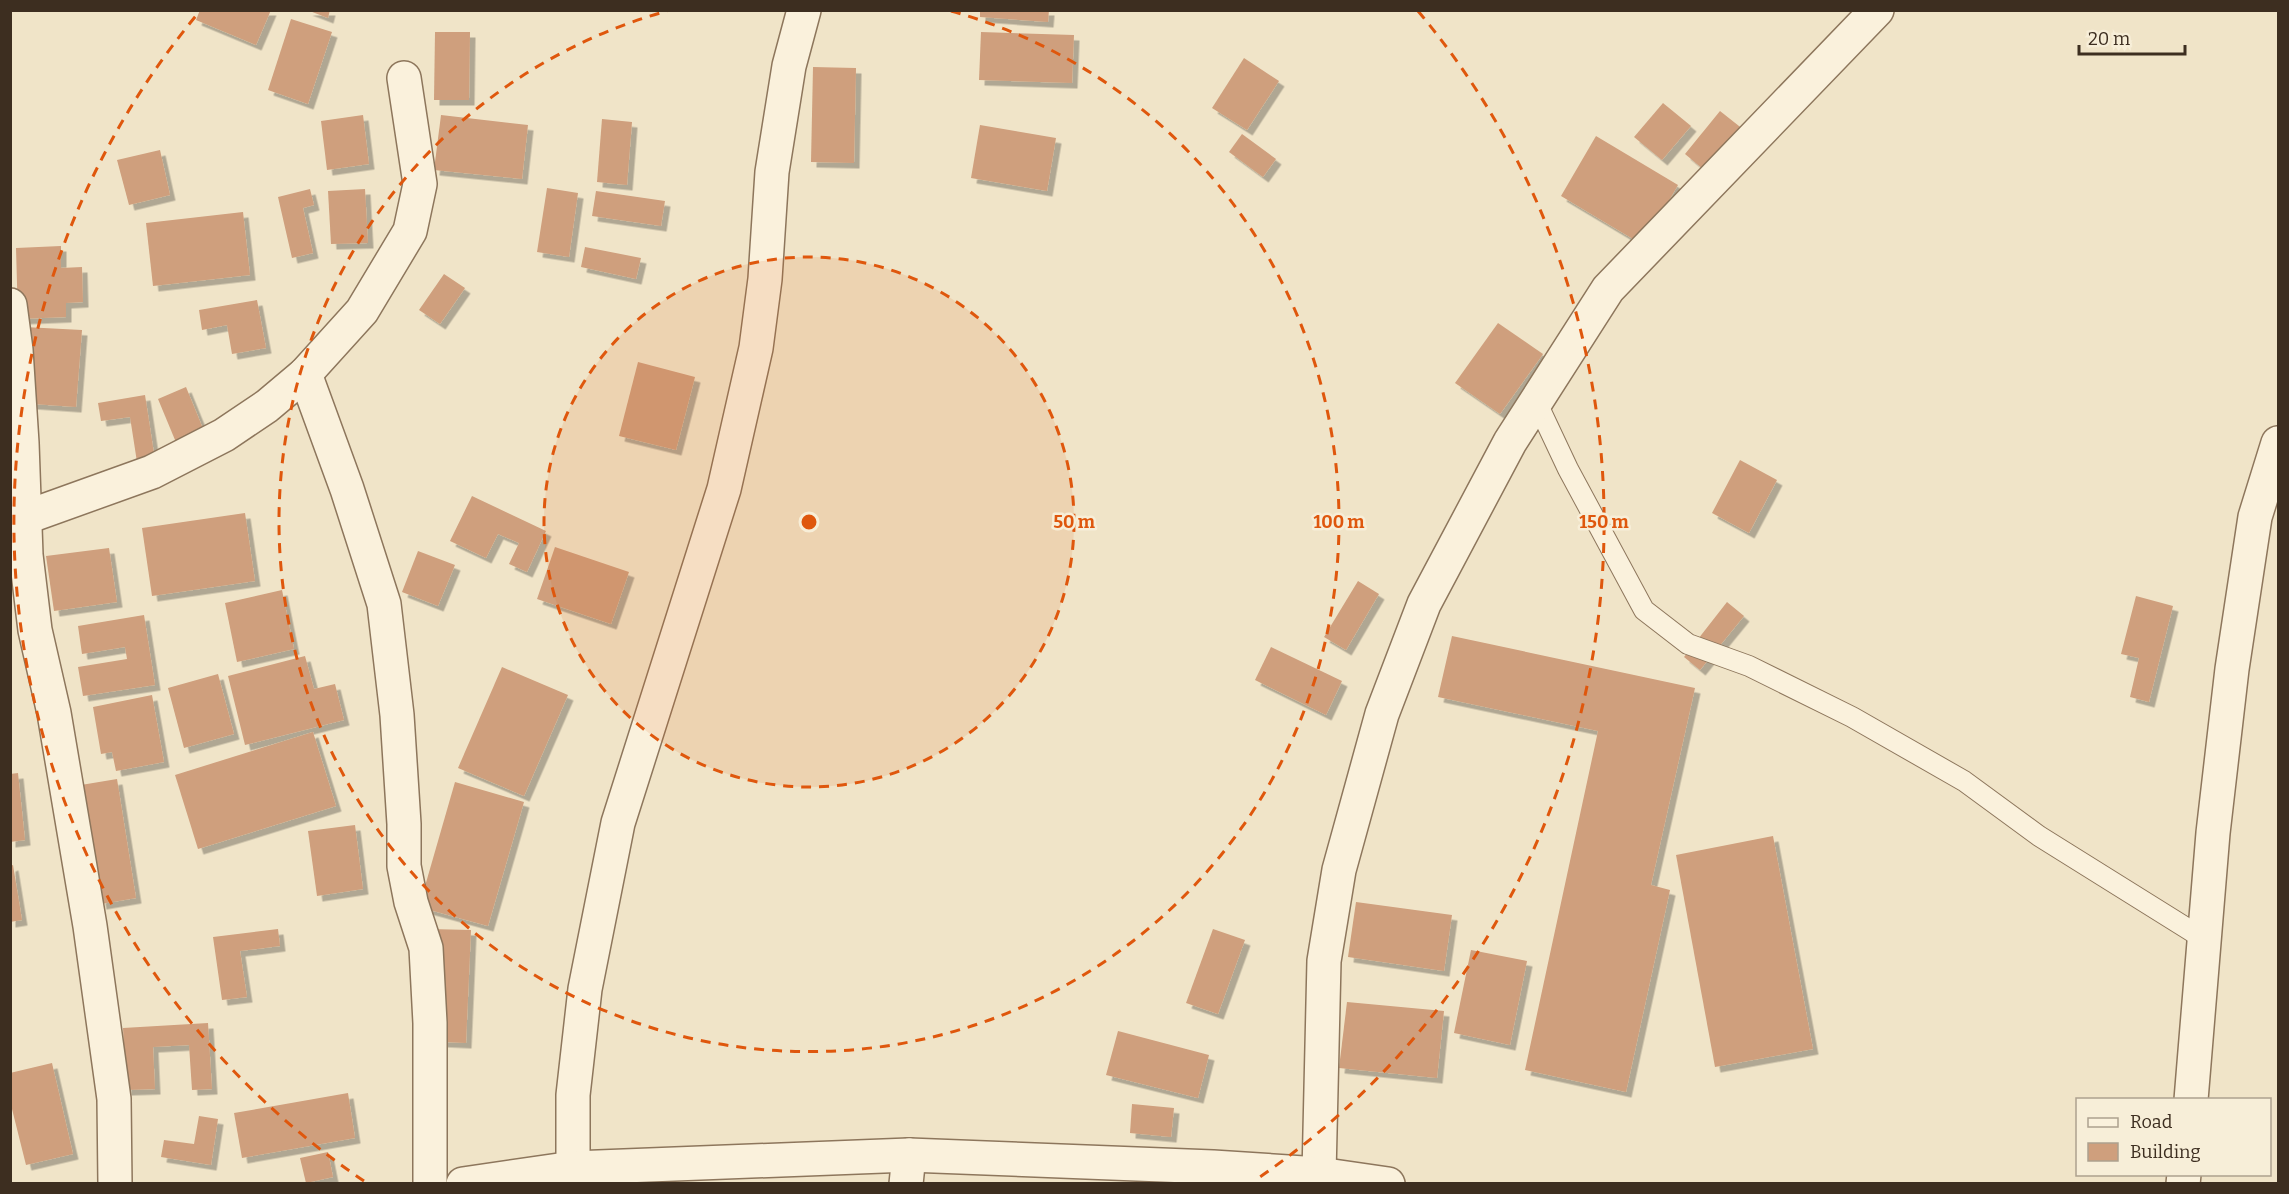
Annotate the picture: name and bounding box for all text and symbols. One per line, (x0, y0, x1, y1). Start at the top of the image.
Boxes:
scale bar (2079, 18, 2186, 56)
text: 20 m (2088, 28, 2130, 50)
text: 50 m (1053, 511, 1095, 533)
text: 100 m (1313, 511, 1365, 533)
text: 150 m (1579, 511, 1629, 533)
centre of rings (799, 512, 819, 532)
legend (2076, 1098, 2271, 1176)
text: Road (2130, 1111, 2173, 1133)
text: Building (2130, 1141, 2201, 1163)

